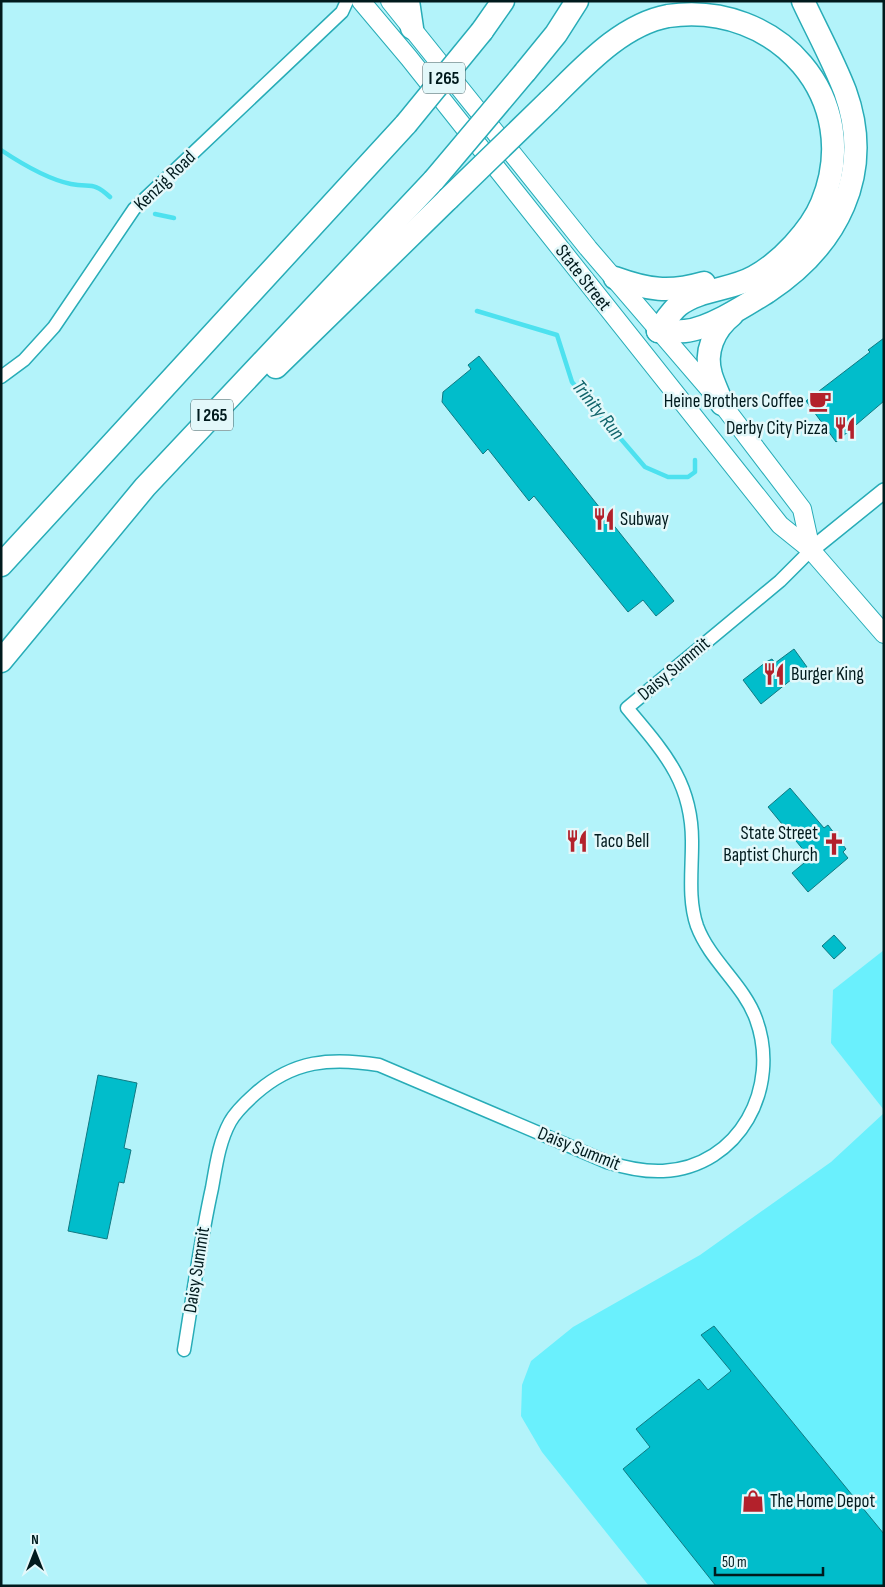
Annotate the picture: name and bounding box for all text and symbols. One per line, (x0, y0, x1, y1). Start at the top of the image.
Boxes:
road number: I 265 (423, 62, 465, 94)
street label: Kenzig Road (129, 146, 201, 216)
street label: State Street (550, 240, 616, 316)
water label: Trinity Run (567, 375, 629, 445)
cafe icon: Heine Brothers Coffee (807, 388, 833, 414)
place label: Heine Brothers Coffee (664, 390, 804, 413)
road number: I 265 (191, 400, 233, 430)
restaurant icon: Derby City Pizza (832, 415, 858, 441)
place label: Derby City Pizza (726, 417, 828, 440)
restaurant icon: Subway (591, 506, 617, 532)
place label: Subway (620, 508, 669, 531)
street label: Daisy Summit (633, 632, 715, 706)
restaurant icon: Burger King (761, 661, 787, 687)
place label: Burger King (791, 663, 864, 686)
place label: State Street Baptist Church (723, 822, 818, 867)
restaurant icon: Taco Bell (564, 828, 590, 854)
place label: Taco Bell (594, 830, 649, 853)
church icon: State Street Baptist Church (821, 831, 847, 857)
street label: Daisy Summit (534, 1122, 624, 1176)
street label: Daisy Summit (179, 1225, 215, 1315)
shop icon: The Home Depot (740, 1488, 766, 1514)
place label: The Home Depot (770, 1490, 875, 1513)
north arrow (10, 1527, 60, 1577)
text: N (31, 1531, 39, 1548)
scale bar (715, 1544, 822, 1576)
text: 50 m (722, 1553, 747, 1572)

